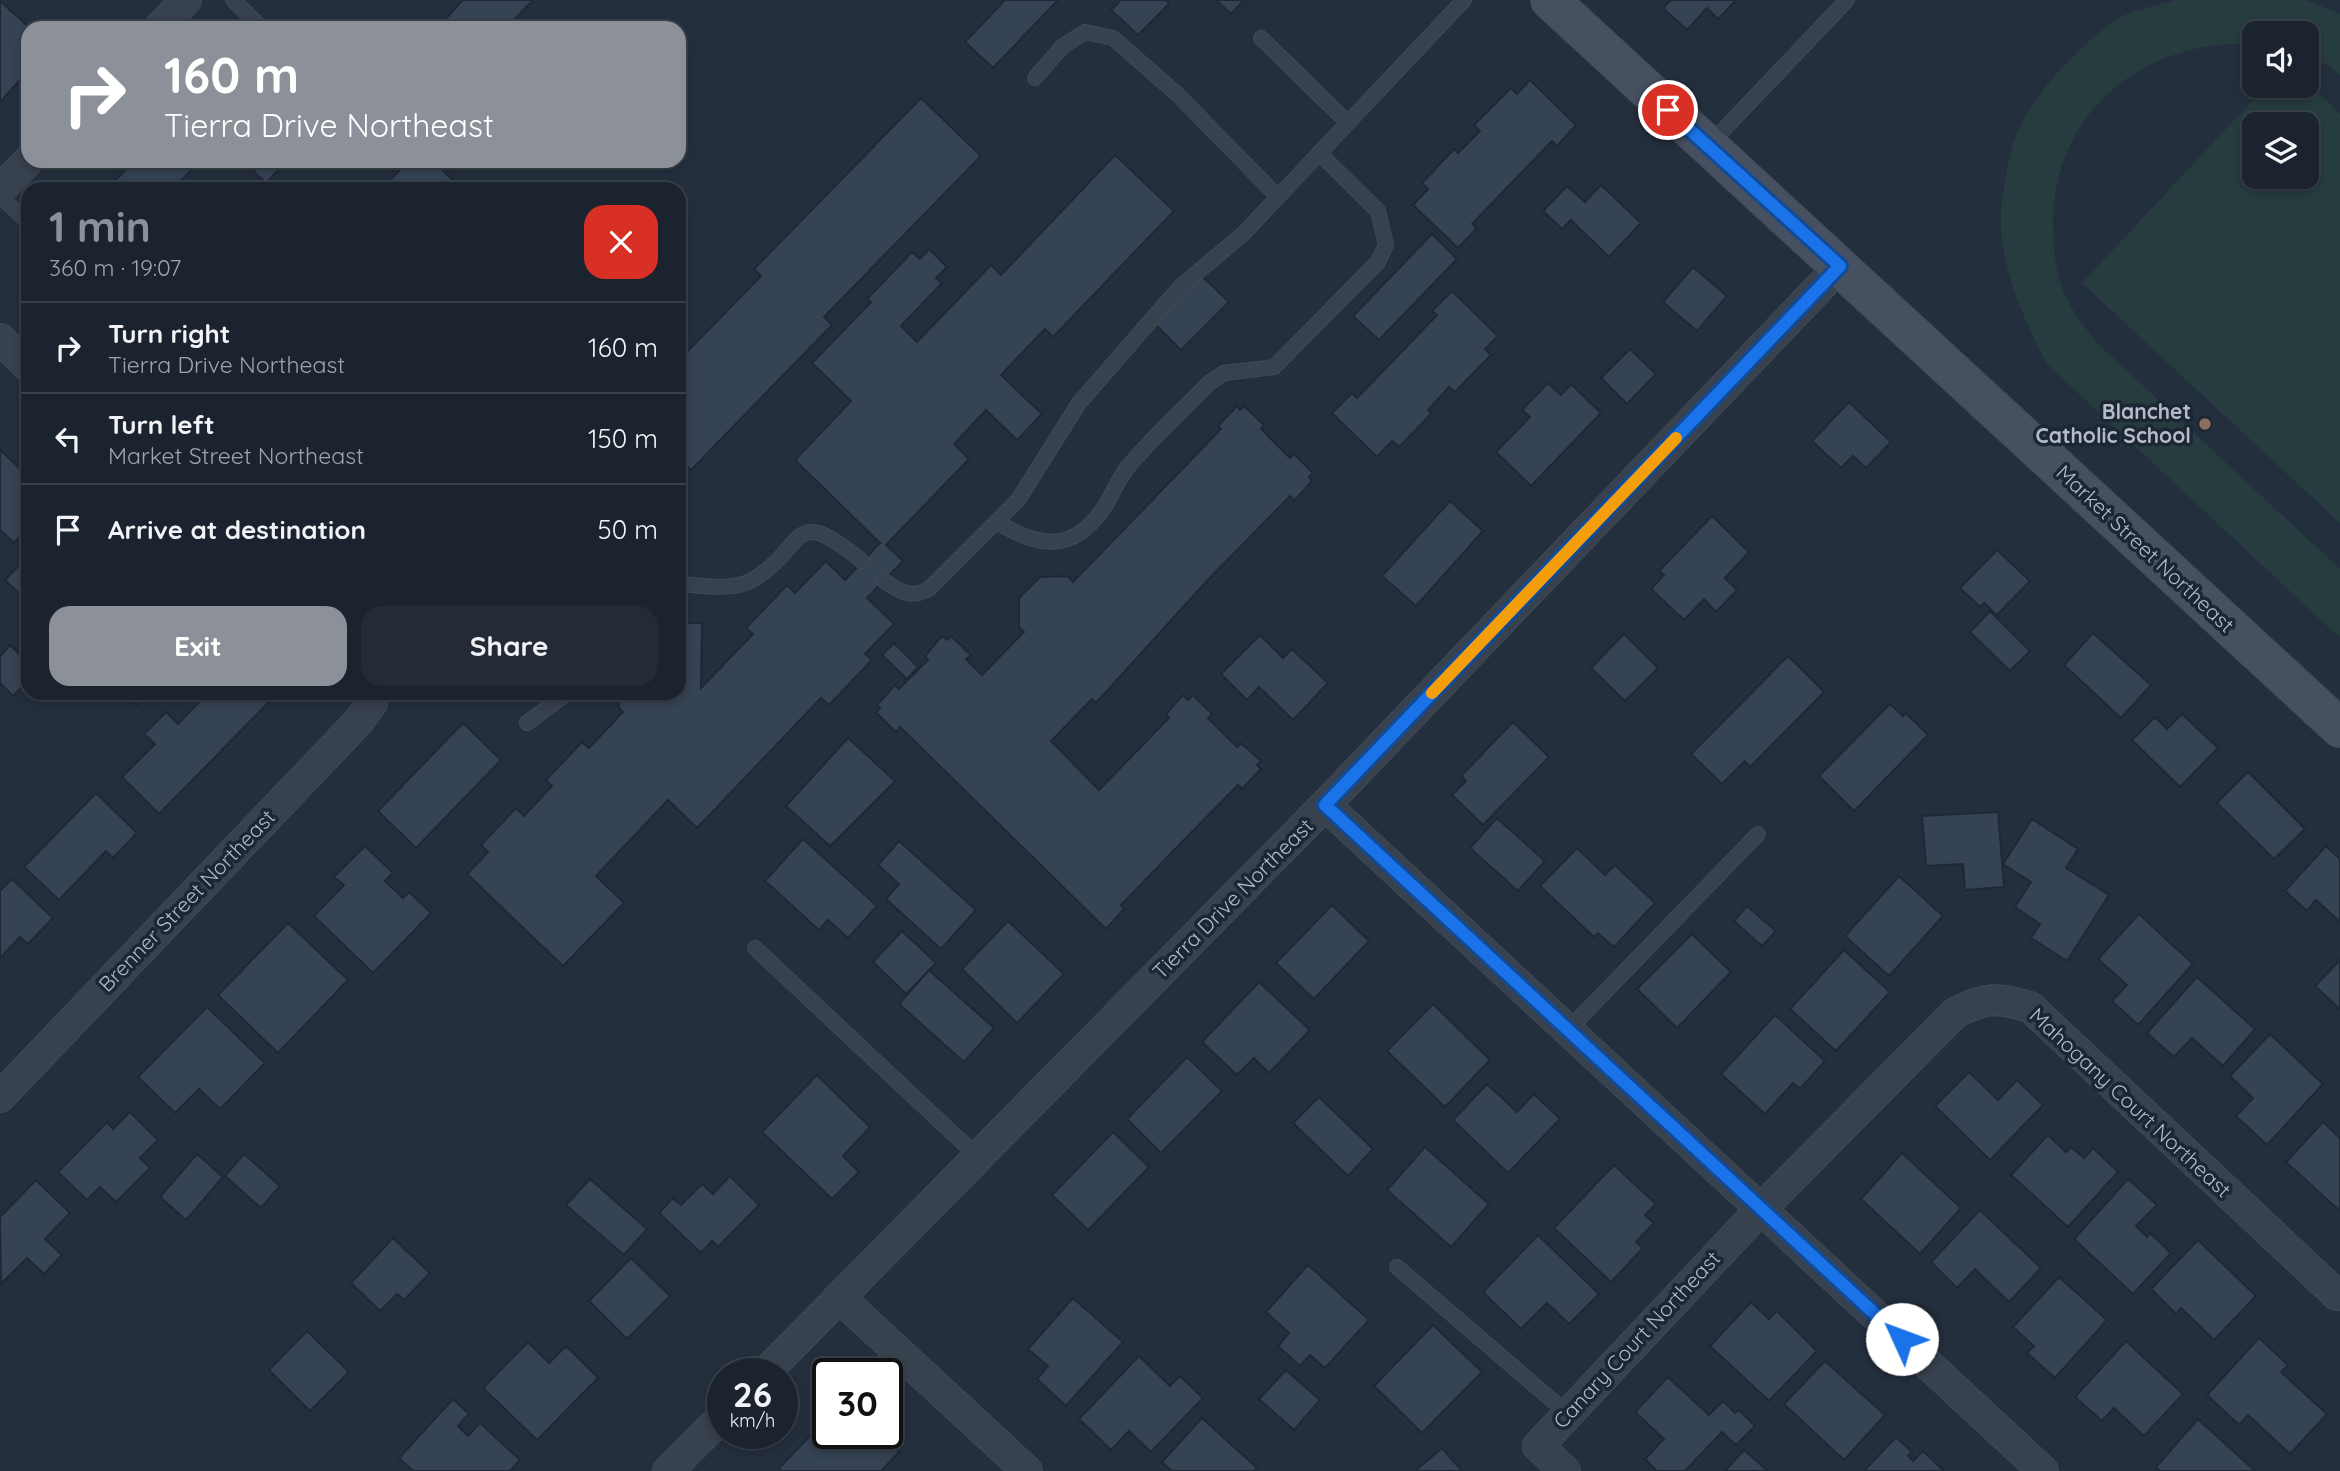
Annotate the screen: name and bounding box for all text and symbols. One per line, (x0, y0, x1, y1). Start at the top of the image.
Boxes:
map controls (2242, 21, 2319, 189)
button: sound (2242, 21, 2319, 98)
text: 160 m (164, 44, 299, 105)
icon: right (49, 49, 140, 140)
pin (1638, 80, 1698, 140)
icon: arrive (1649, 91, 1687, 129)
text: Tierra Drive Northeast (164, 105, 494, 145)
button: layers (2242, 112, 2319, 189)
text: 1 min (49, 200, 151, 253)
button: close (584, 205, 658, 279)
text: 360 m · 19:07 (49, 253, 181, 282)
text: Turn right (108, 317, 230, 350)
icon: right (49, 329, 87, 367)
text: 160 m (588, 331, 658, 364)
text: Tierra Drive Northeast (108, 350, 345, 379)
place label: Blanchet Catholic School (2036, 398, 2191, 448)
text: Turn left (108, 408, 215, 441)
marker: Blanchet Catholic School (2197, 416, 2213, 432)
icon: left (49, 420, 87, 458)
text: 150 m (588, 422, 658, 455)
text: Market Street Northeast (108, 441, 364, 470)
street label: Market Street Northeast (2051, 459, 2240, 637)
icon: arrive (49, 511, 87, 549)
text: Arrive at destination (108, 513, 366, 546)
text: 50 m (598, 513, 658, 546)
button: Exit (49, 606, 347, 686)
button: Share (361, 606, 658, 686)
street label: Brenner Street Northeast (93, 804, 280, 997)
street label: Tierra Drive Northeast (1147, 813, 1318, 984)
street label: Mahogany Court Northeast (2024, 1002, 2237, 1203)
street label: Canary Court Northeast (1547, 1245, 1725, 1433)
position arrow (1865, 1302, 1939, 1376)
speed limit sign: 30 (812, 1358, 903, 1449)
text: 26 (733, 1372, 772, 1416)
text: km/h (730, 1409, 775, 1432)

